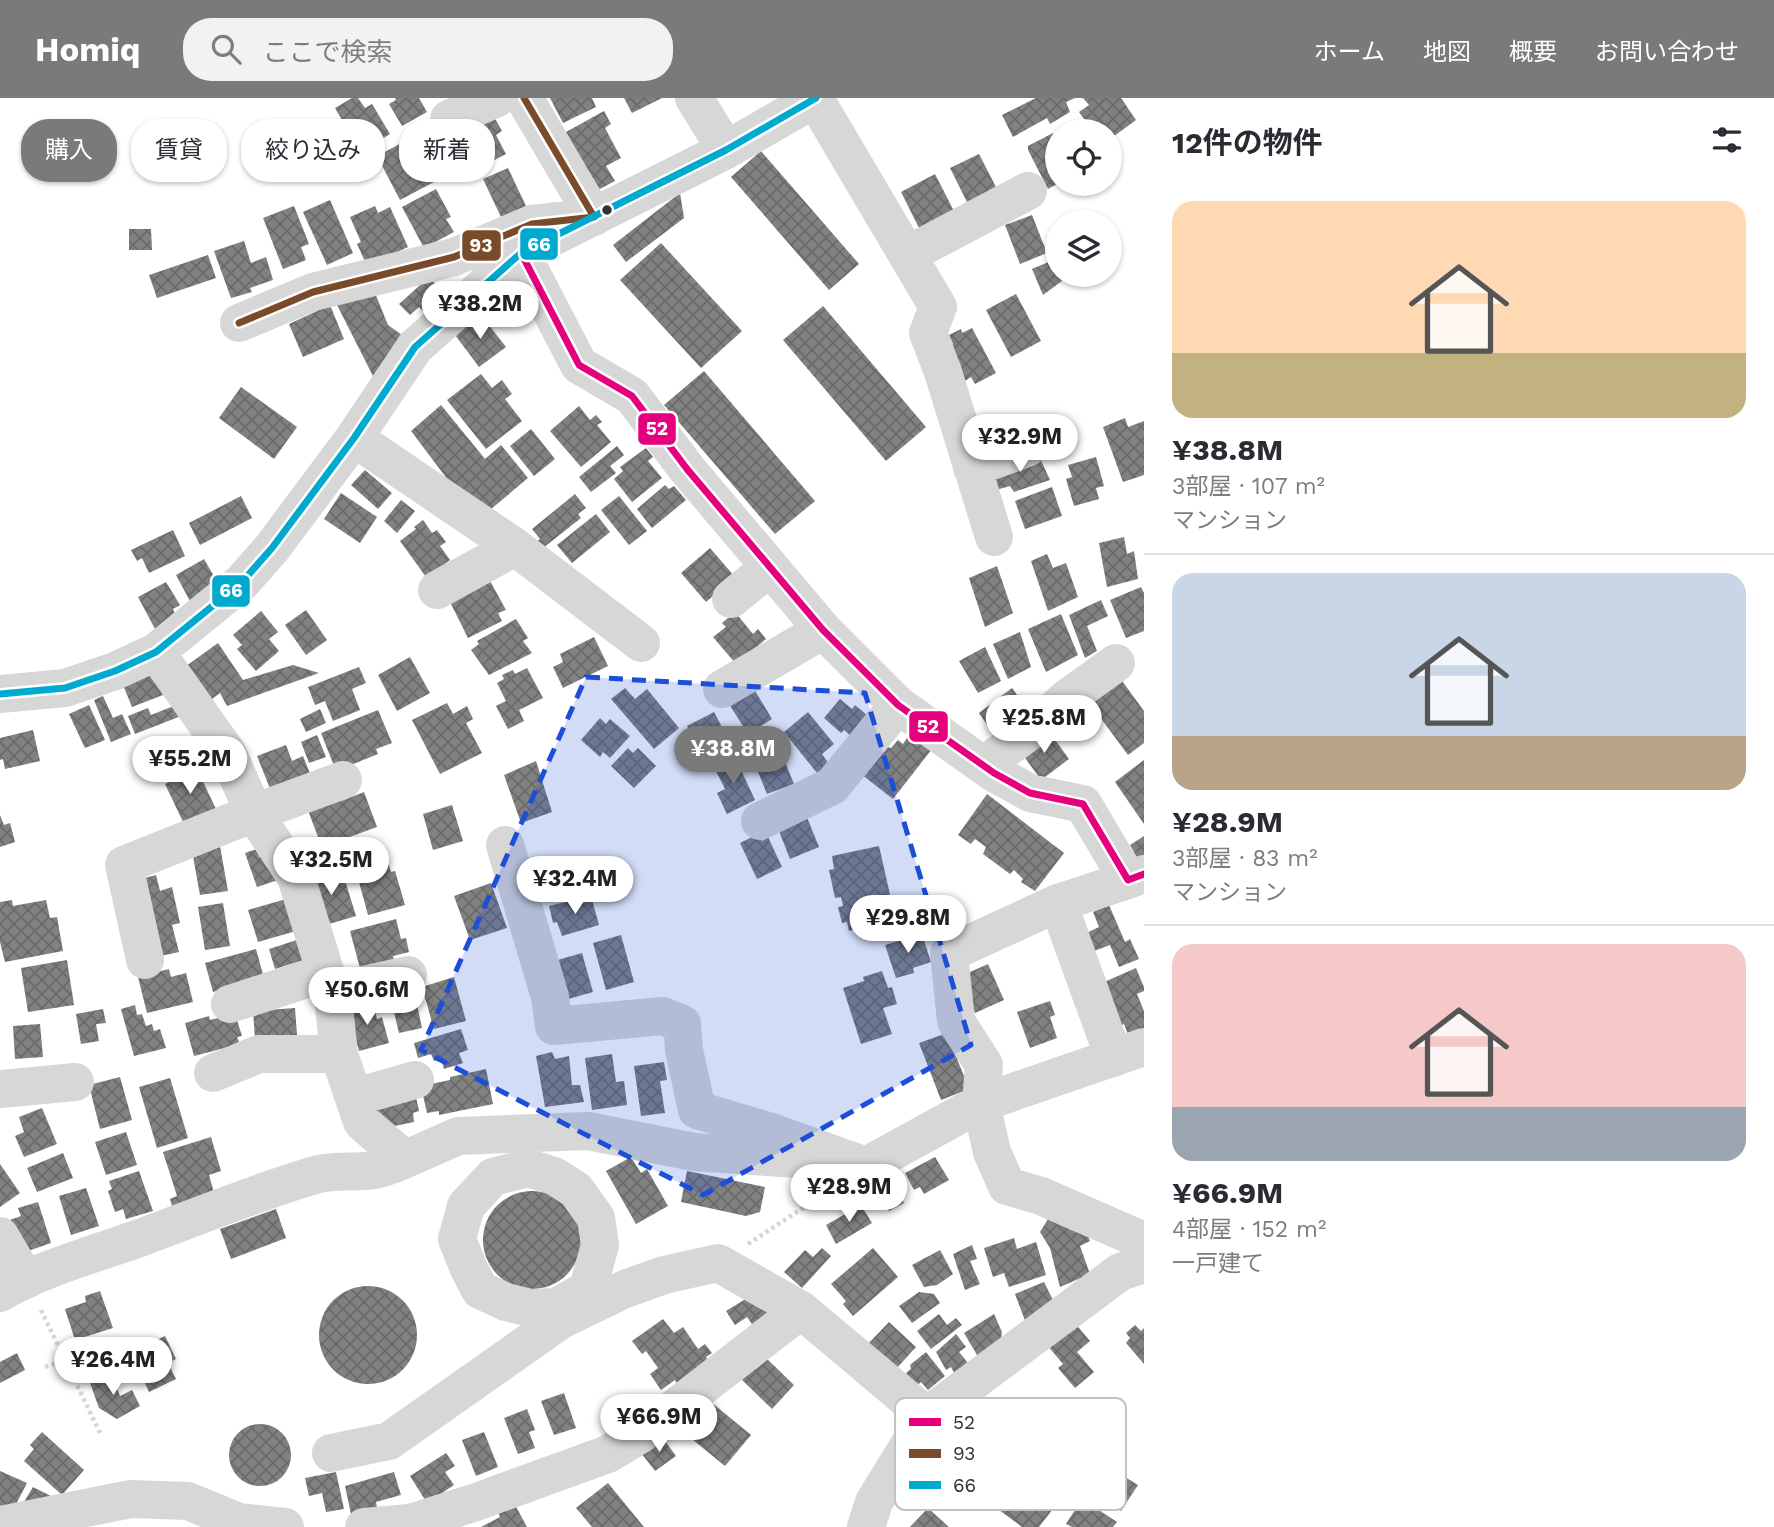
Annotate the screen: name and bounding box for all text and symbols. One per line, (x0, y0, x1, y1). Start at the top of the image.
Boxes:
search box (183, 18, 673, 81)
text: Homiq (35, 30, 141, 69)
icon: search (207, 30, 245, 68)
text: ここで検索 (263, 37, 393, 67)
text: ホーム (1314, 38, 1385, 66)
text: 地図 (1423, 38, 1471, 66)
text: 概要 (1509, 38, 1557, 66)
text: お問い合わせ (1595, 38, 1739, 66)
chip: 購入 (21, 119, 117, 182)
chip: 賃貸 (131, 119, 227, 182)
chip: 絞り込み (241, 119, 385, 182)
chip: 新着 (399, 119, 495, 182)
map controls (1045, 119, 1122, 287)
button: locate (1045, 119, 1122, 196)
icon: filters (1708, 121, 1746, 159)
text: 12件の物件 (1172, 125, 1323, 160)
unlabelled marker (600, 203, 614, 217)
button: layers (1045, 210, 1122, 287)
line badge: 66 (519, 227, 559, 261)
line badge: 93 (461, 229, 502, 262)
text: 66 (527, 233, 551, 256)
text: 93 (470, 234, 492, 257)
icon: home (1396, 246, 1522, 372)
pin: ¥38.2M (423, 282, 537, 341)
text: ¥38.2M (438, 290, 522, 317)
line badge: 52 (637, 412, 677, 446)
pin: ¥32.9M (963, 414, 1077, 474)
text: 52 (646, 417, 668, 440)
text: ¥32.9M (978, 423, 1062, 450)
text: ¥38.8M (1172, 432, 1283, 467)
text: 3部屋 · 107 m² (1172, 473, 1325, 500)
text: マンション (1172, 507, 1287, 534)
line badge: 66 (211, 574, 251, 608)
text: 66 (219, 579, 243, 602)
icon: home (1396, 618, 1522, 744)
pin: ¥25.8M (987, 696, 1101, 755)
text: ¥25.8M (1002, 704, 1086, 731)
line badge: 52 (908, 710, 949, 743)
text: 52 (917, 715, 939, 738)
pin: ¥38.8M (676, 726, 790, 786)
text: ¥38.8M (690, 735, 776, 762)
pin: ¥55.2M (133, 736, 247, 796)
text: ¥55.2M (148, 745, 232, 772)
text: ¥28.9M (1172, 804, 1283, 839)
pin: ¥32.5M (274, 838, 388, 897)
text: 3部屋 · 83 m² (1172, 845, 1318, 872)
text: ¥32.5M (289, 846, 373, 873)
pin: ¥32.4M (518, 856, 632, 916)
text: ¥32.4M (532, 865, 618, 892)
text: マンション (1172, 879, 1287, 906)
pin: ¥29.8M (851, 896, 965, 955)
text: ¥29.8M (865, 904, 951, 931)
pin: ¥50.6M (310, 968, 424, 1027)
text: ¥50.6M (325, 976, 409, 1003)
icon: home (1396, 989, 1522, 1115)
pin: ¥28.9M (792, 1164, 906, 1224)
text: ¥28.9M (806, 1173, 892, 1200)
text: ¥66.9M (1172, 1175, 1283, 1210)
text: 4部屋 · 152 m² (1172, 1216, 1326, 1243)
text: 一戸建て (1172, 1250, 1264, 1277)
pin: ¥26.4M (56, 1338, 170, 1397)
text: ¥26.4M (70, 1346, 156, 1373)
pin: ¥66.9M (602, 1394, 716, 1454)
legend (895, 1398, 1126, 1510)
text: ¥66.9M (616, 1403, 702, 1430)
text: 52 (953, 1411, 975, 1434)
text: 93 (953, 1442, 975, 1465)
text: 66 (953, 1474, 976, 1497)

